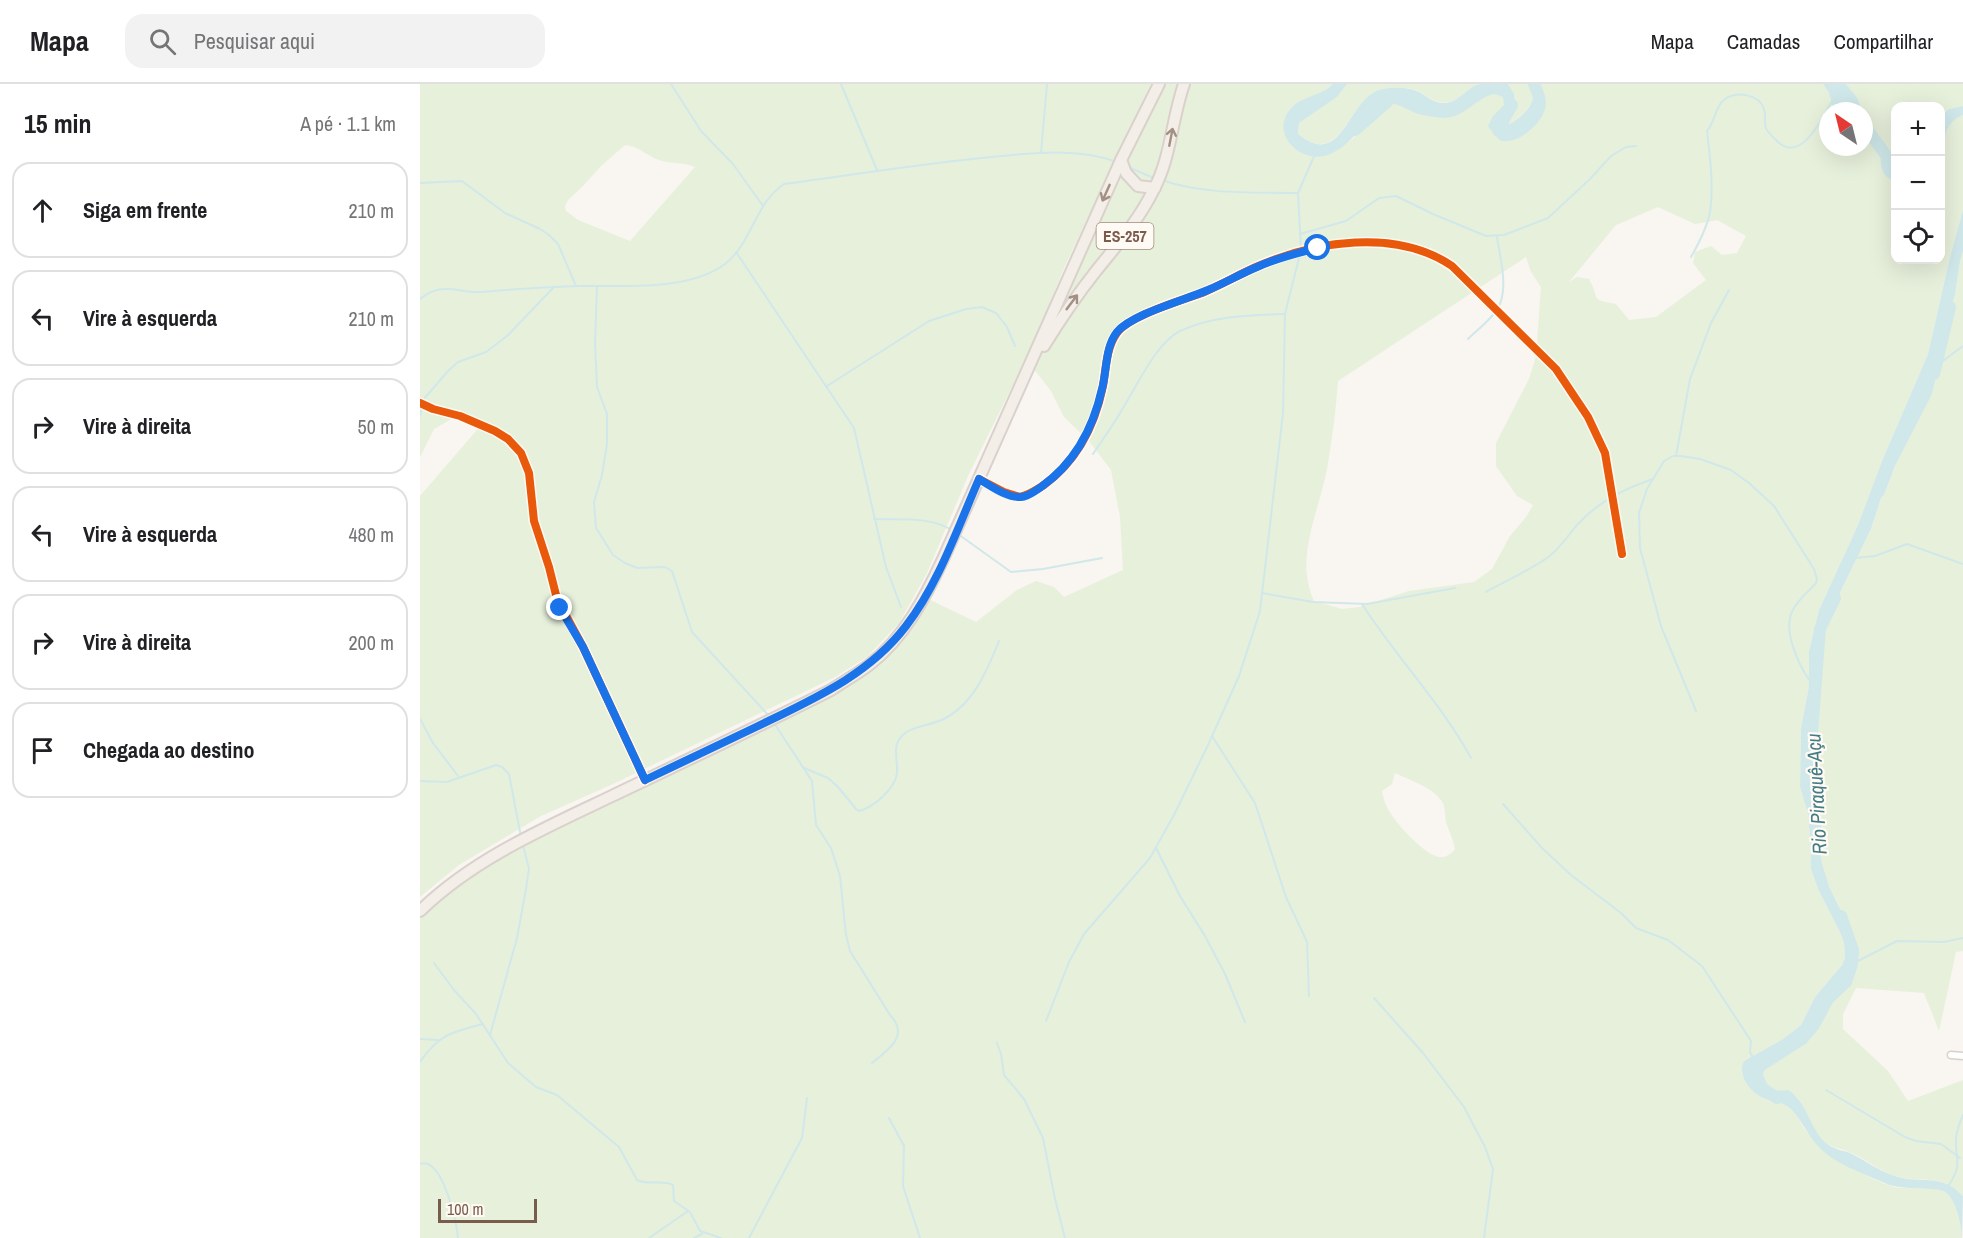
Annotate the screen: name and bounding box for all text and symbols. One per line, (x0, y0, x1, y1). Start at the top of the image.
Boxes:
search box (125, 14, 545, 68)
text: Mapa (30, 22, 89, 60)
icon: search (146, 25, 179, 58)
text: Pesquisar aqui (194, 26, 315, 56)
text: Mapa (1651, 27, 1694, 56)
text: Camadas (1727, 27, 1800, 56)
text: Compartilhar (1833, 27, 1933, 56)
north arrow (1819, 102, 1873, 156)
map controls (1891, 102, 1945, 264)
button: + (1891, 102, 1945, 156)
text: 15 min (24, 106, 92, 141)
text: A pé · 1.1 km (300, 110, 396, 137)
one-way arrow (1165, 128, 1176, 147)
button: − (1891, 156, 1945, 210)
one-way arrow (1100, 184, 1112, 202)
icon: ahead (26, 194, 59, 227)
text: Siga em frente (83, 195, 207, 225)
text: 210 m (348, 197, 394, 224)
button: locate (1891, 210, 1945, 264)
road number: ES-257 (1096, 223, 1154, 249)
route start (1304, 234, 1330, 260)
one-way arrow (1066, 295, 1079, 311)
icon: left (26, 302, 59, 335)
text: Vire à esquerda (83, 303, 217, 333)
text: 210 m (348, 305, 394, 332)
icon: right (26, 410, 59, 443)
text: Vire à direita (83, 411, 191, 441)
text: 50 m (358, 413, 394, 440)
icon: left (26, 518, 59, 551)
text: Vire à esquerda (83, 519, 217, 549)
text: 480 m (348, 521, 394, 548)
route end (546, 594, 572, 620)
icon: right (26, 626, 59, 659)
text: Vire à direita (83, 627, 191, 657)
text: 200 m (348, 629, 394, 656)
water label: Rio Piraquê-Açu (1799, 733, 1833, 855)
icon: arrive (26, 734, 59, 767)
text: Chegada ao destino (83, 735, 254, 765)
scale bar (438, 1196, 537, 1224)
text: 100 m (447, 1198, 483, 1220)

